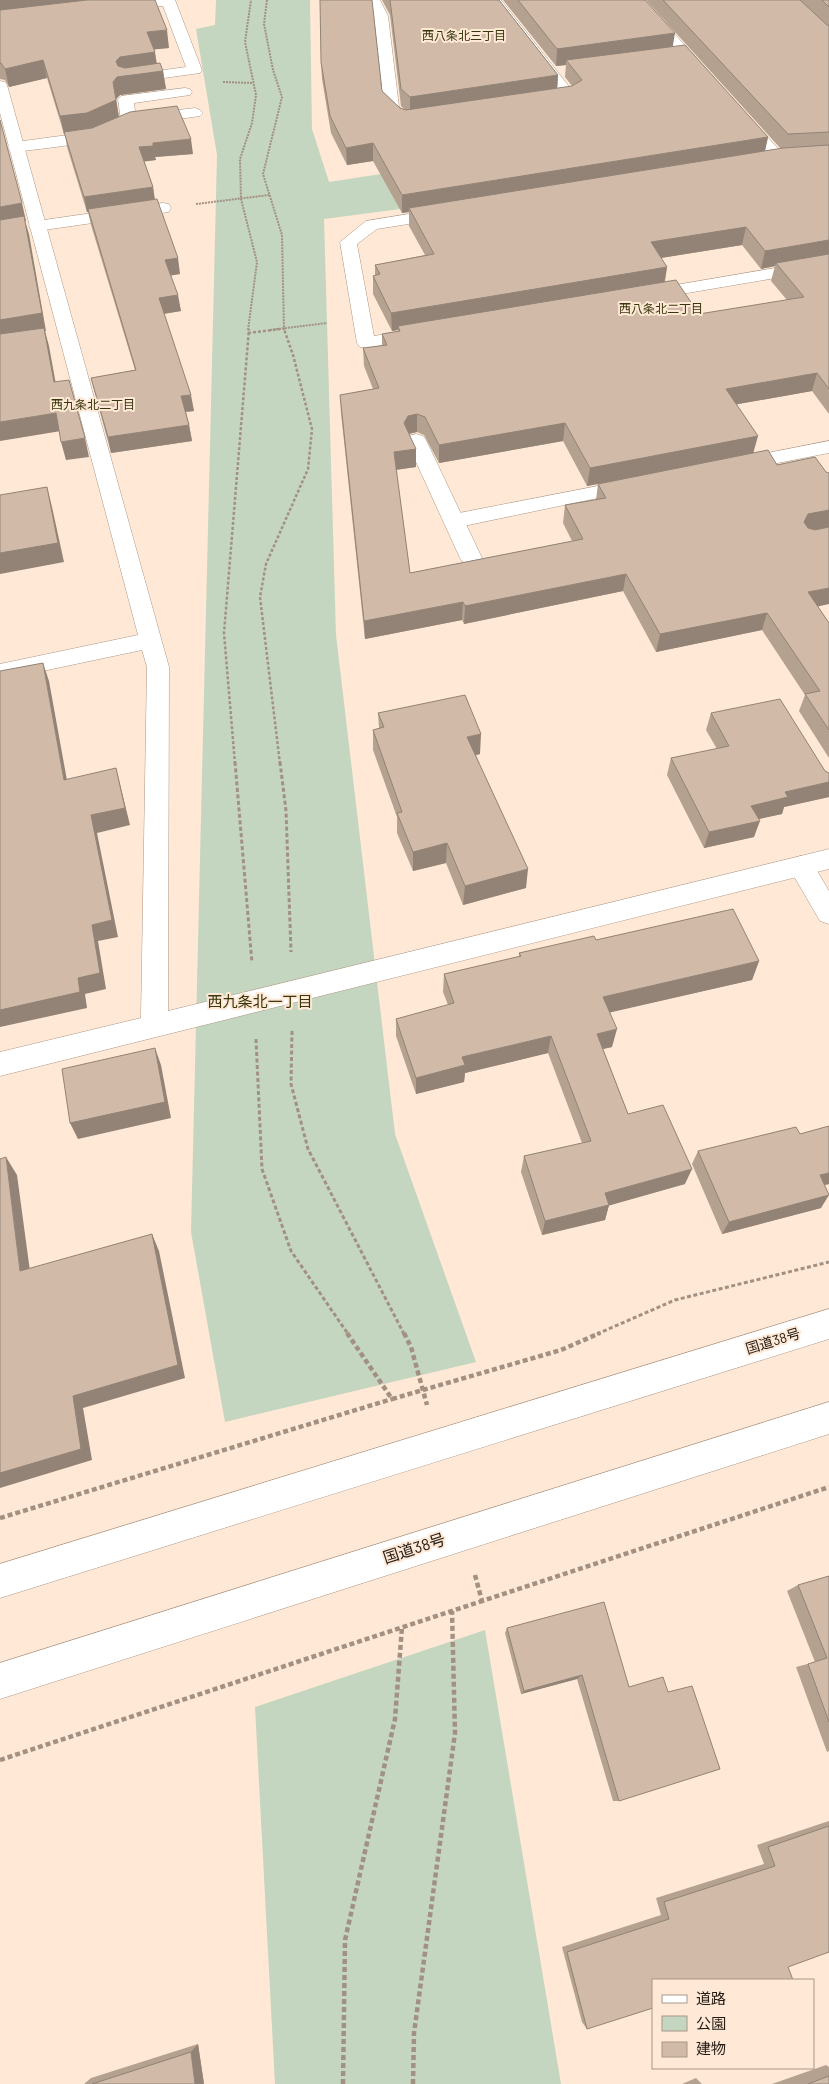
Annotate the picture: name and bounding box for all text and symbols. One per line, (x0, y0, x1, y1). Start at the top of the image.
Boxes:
district label: 西八条北三丁目 (422, 28, 506, 42)
district label: 西八条北二丁目 (619, 301, 703, 315)
district label: 西九条北二丁目 (51, 397, 135, 411)
district label: 西九条北一丁目 (207, 992, 313, 1010)
street label: 国道38号 (743, 1324, 802, 1357)
street label: 国道38号 (380, 1529, 447, 1567)
legend (652, 1979, 814, 2069)
text: 道路 (696, 1989, 726, 2007)
text: 公園 (696, 2014, 726, 2032)
text: 建物 (696, 2039, 726, 2057)

